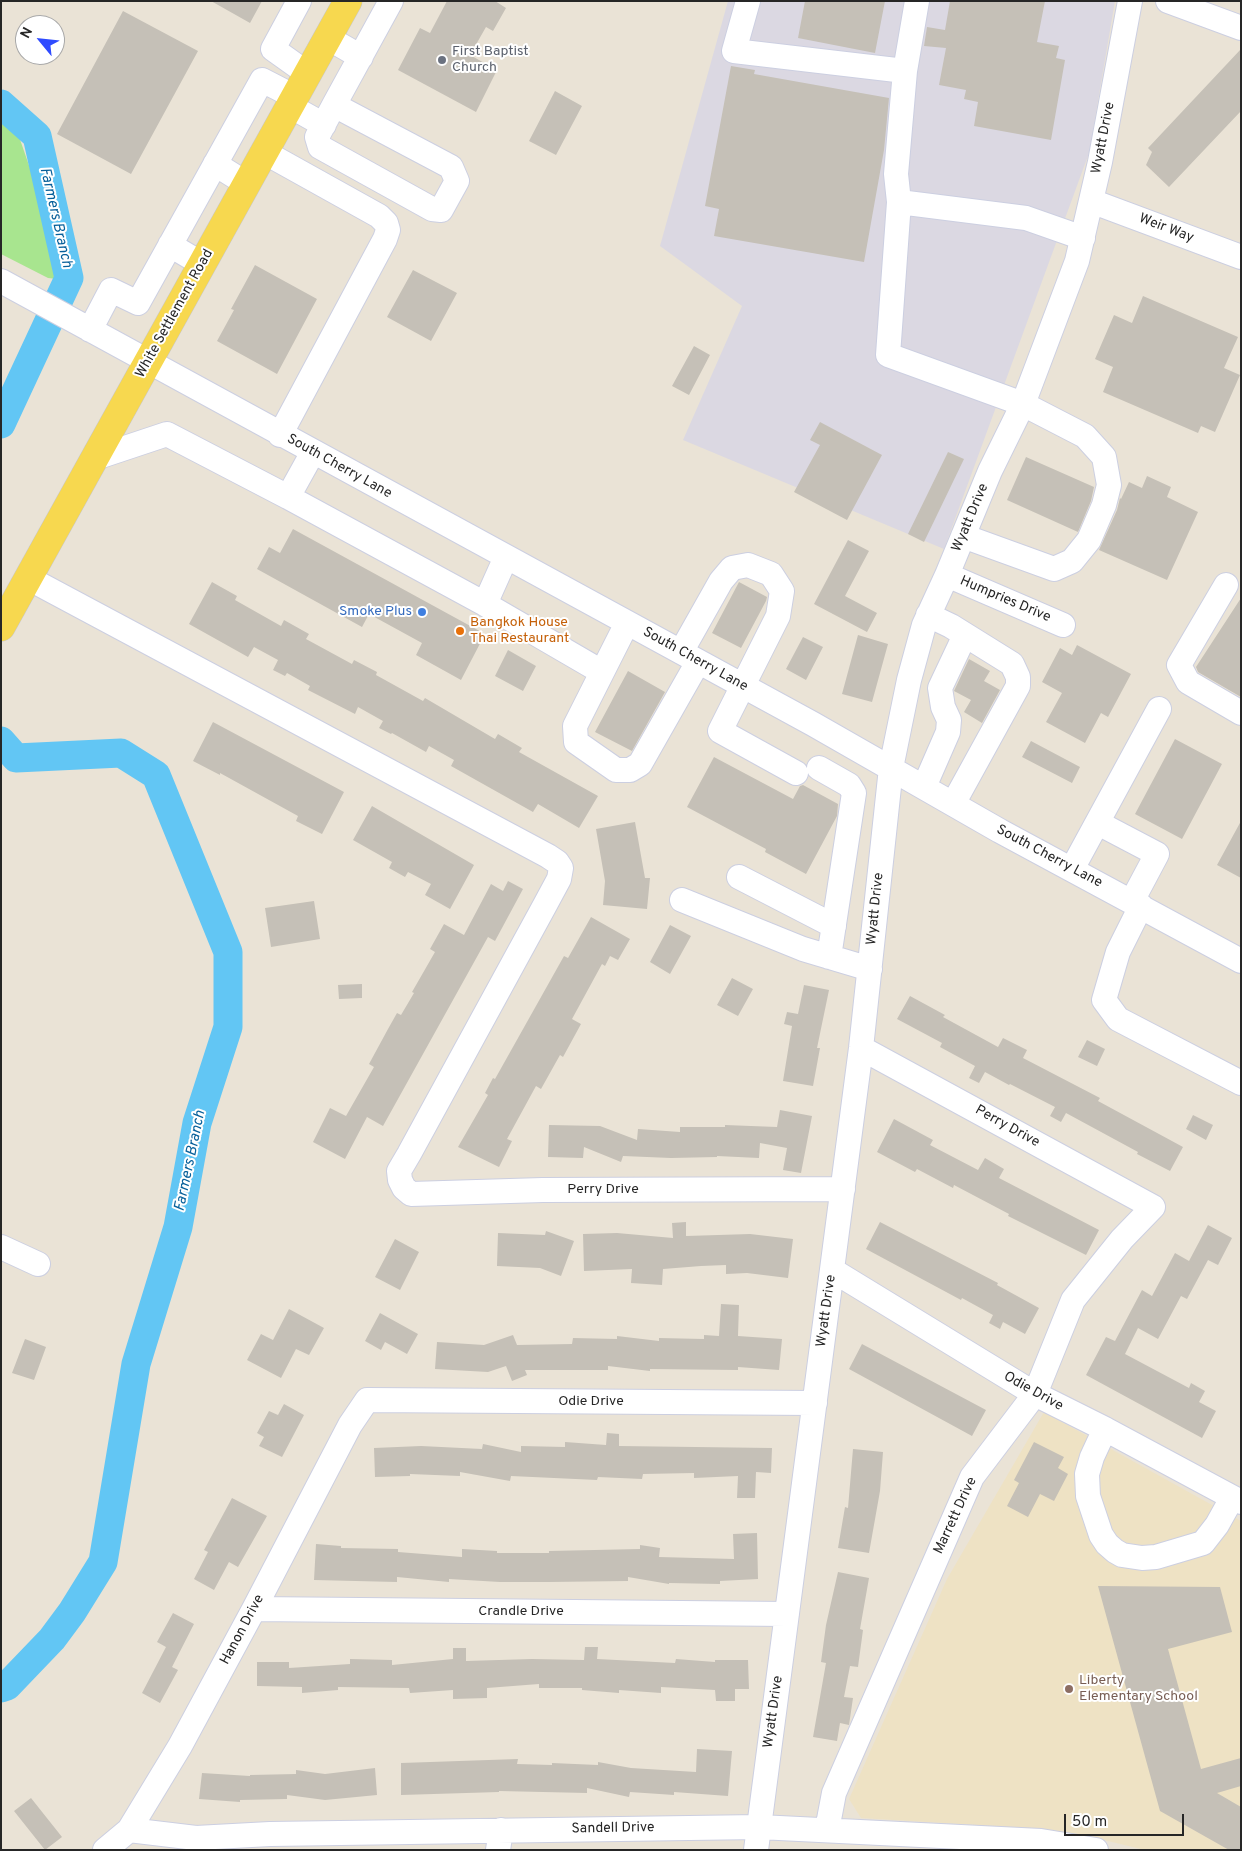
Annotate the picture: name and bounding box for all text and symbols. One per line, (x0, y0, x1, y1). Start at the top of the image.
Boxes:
north arrow (15, 15, 65, 65)
text: N (17, 25, 37, 42)
place label: First Baptist Church (452, 44, 529, 76)
marker: First Baptist Church (436, 54, 448, 66)
street label: Wyatt Drive (1089, 101, 1119, 175)
water label: Farmers Branch (35, 166, 75, 270)
street label: Weir Way (1136, 211, 1196, 247)
street label: White Settlement Road (133, 247, 217, 381)
street label: South Cherry Lane (284, 431, 394, 503)
street label: Wyatt Drive (949, 481, 993, 555)
street label: Humpries Drive (957, 573, 1053, 627)
place label: Smoke Plus (339, 604, 412, 620)
marker: Smoke Plus (416, 606, 428, 618)
place label: Bangkok House Thai Restaurant (470, 615, 569, 648)
street label: South Cherry Lane (640, 624, 750, 696)
marker: Bangkok House Thai Restaurant (454, 625, 466, 637)
street label: South Cherry Lane (993, 822, 1105, 892)
street label: Wyatt Drive (864, 872, 888, 946)
street label: Perry Drive (972, 1102, 1042, 1152)
water label: Farmers Branch (172, 1109, 210, 1213)
street label: Perry Drive (567, 1182, 639, 1198)
street label: Wyatt Drive (814, 1274, 840, 1348)
street label: Odie Drive (1000, 1369, 1066, 1415)
street label: Odie Drive (558, 1394, 624, 1410)
street label: Marrett Drive (931, 1475, 981, 1557)
street label: Hanon Drive (217, 1592, 269, 1668)
street label: Crandle Drive (478, 1604, 564, 1620)
place label: Liberty Elementary School (1079, 1673, 1198, 1705)
street label: Wyatt Drive (761, 1675, 787, 1749)
marker: Liberty Elementary School (1063, 1683, 1075, 1695)
scale bar (1067, 1804, 1187, 1836)
text: 50 m (1072, 1813, 1107, 1832)
street label: Sandell Drive (571, 1820, 655, 1838)

